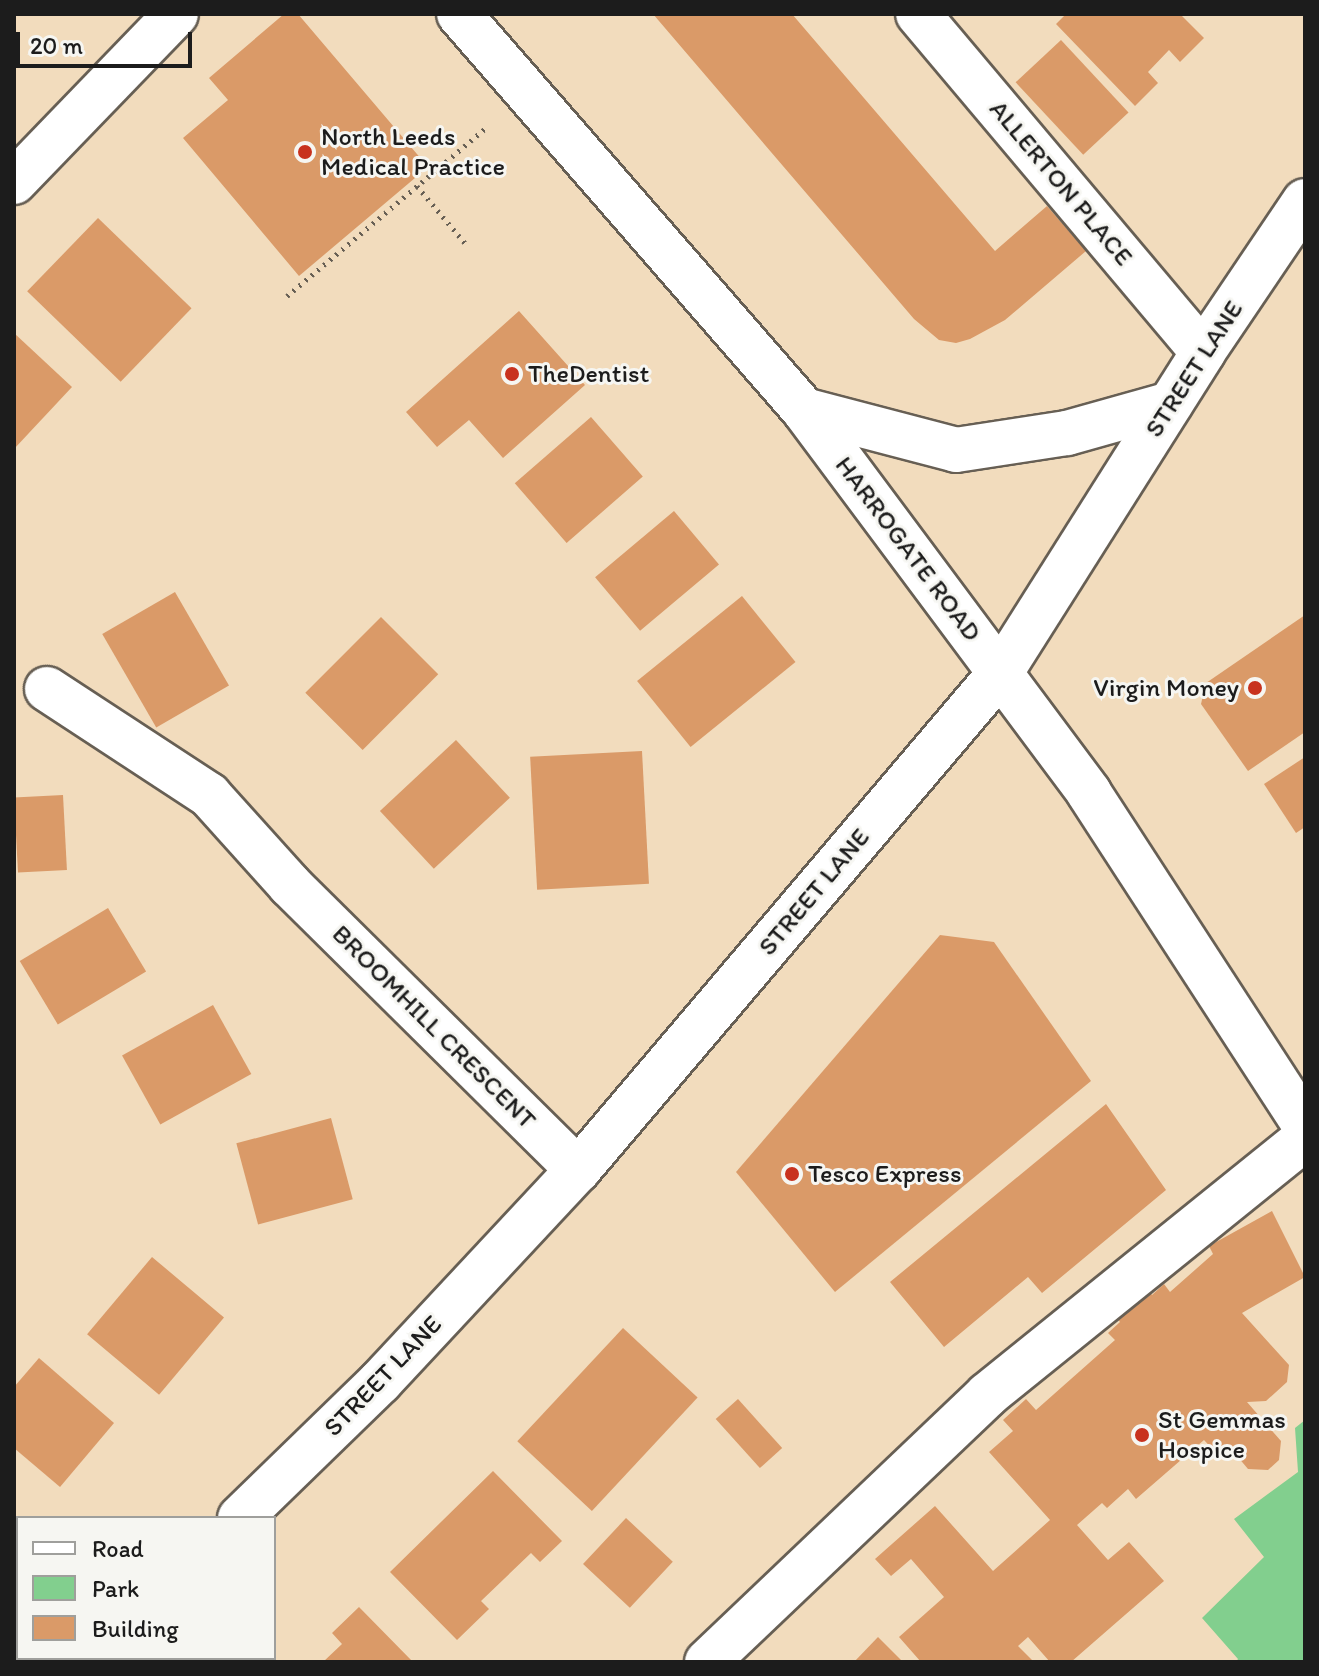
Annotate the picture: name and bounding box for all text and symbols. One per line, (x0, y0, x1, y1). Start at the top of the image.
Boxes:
scale bar (20, 16, 196, 66)
text: 20 m (30, 31, 83, 60)
street label: ALLERTON PLACE (983, 94, 1139, 272)
place label: North Leeds Medical Practice (321, 121, 505, 182)
marker: North Leeds Medical Practice (296, 143, 314, 161)
street label: STREET LANE (1138, 295, 1250, 443)
place label: TheDentist (528, 358, 649, 390)
marker: TheDentist (503, 365, 521, 383)
street label: HARROGATE ROAD (829, 451, 987, 647)
place label: Virgin Money (1093, 672, 1239, 704)
marker: Virgin Money (1246, 679, 1264, 697)
street label: STREET LANE (752, 822, 876, 962)
street label: BROOMHILL CRESCENT (325, 918, 543, 1136)
place label: Tesco Express (808, 1158, 960, 1190)
marker: Tesco Express (783, 1165, 801, 1183)
street label: STREET LANE (317, 1309, 449, 1443)
place label: St Gemmas Hospice (1158, 1404, 1286, 1466)
marker: St Gemmas Hospice (1133, 1426, 1151, 1444)
legend (16, 1516, 276, 1660)
text: Road (92, 1534, 144, 1563)
text: Park (92, 1574, 139, 1603)
text: Building (92, 1614, 179, 1643)

